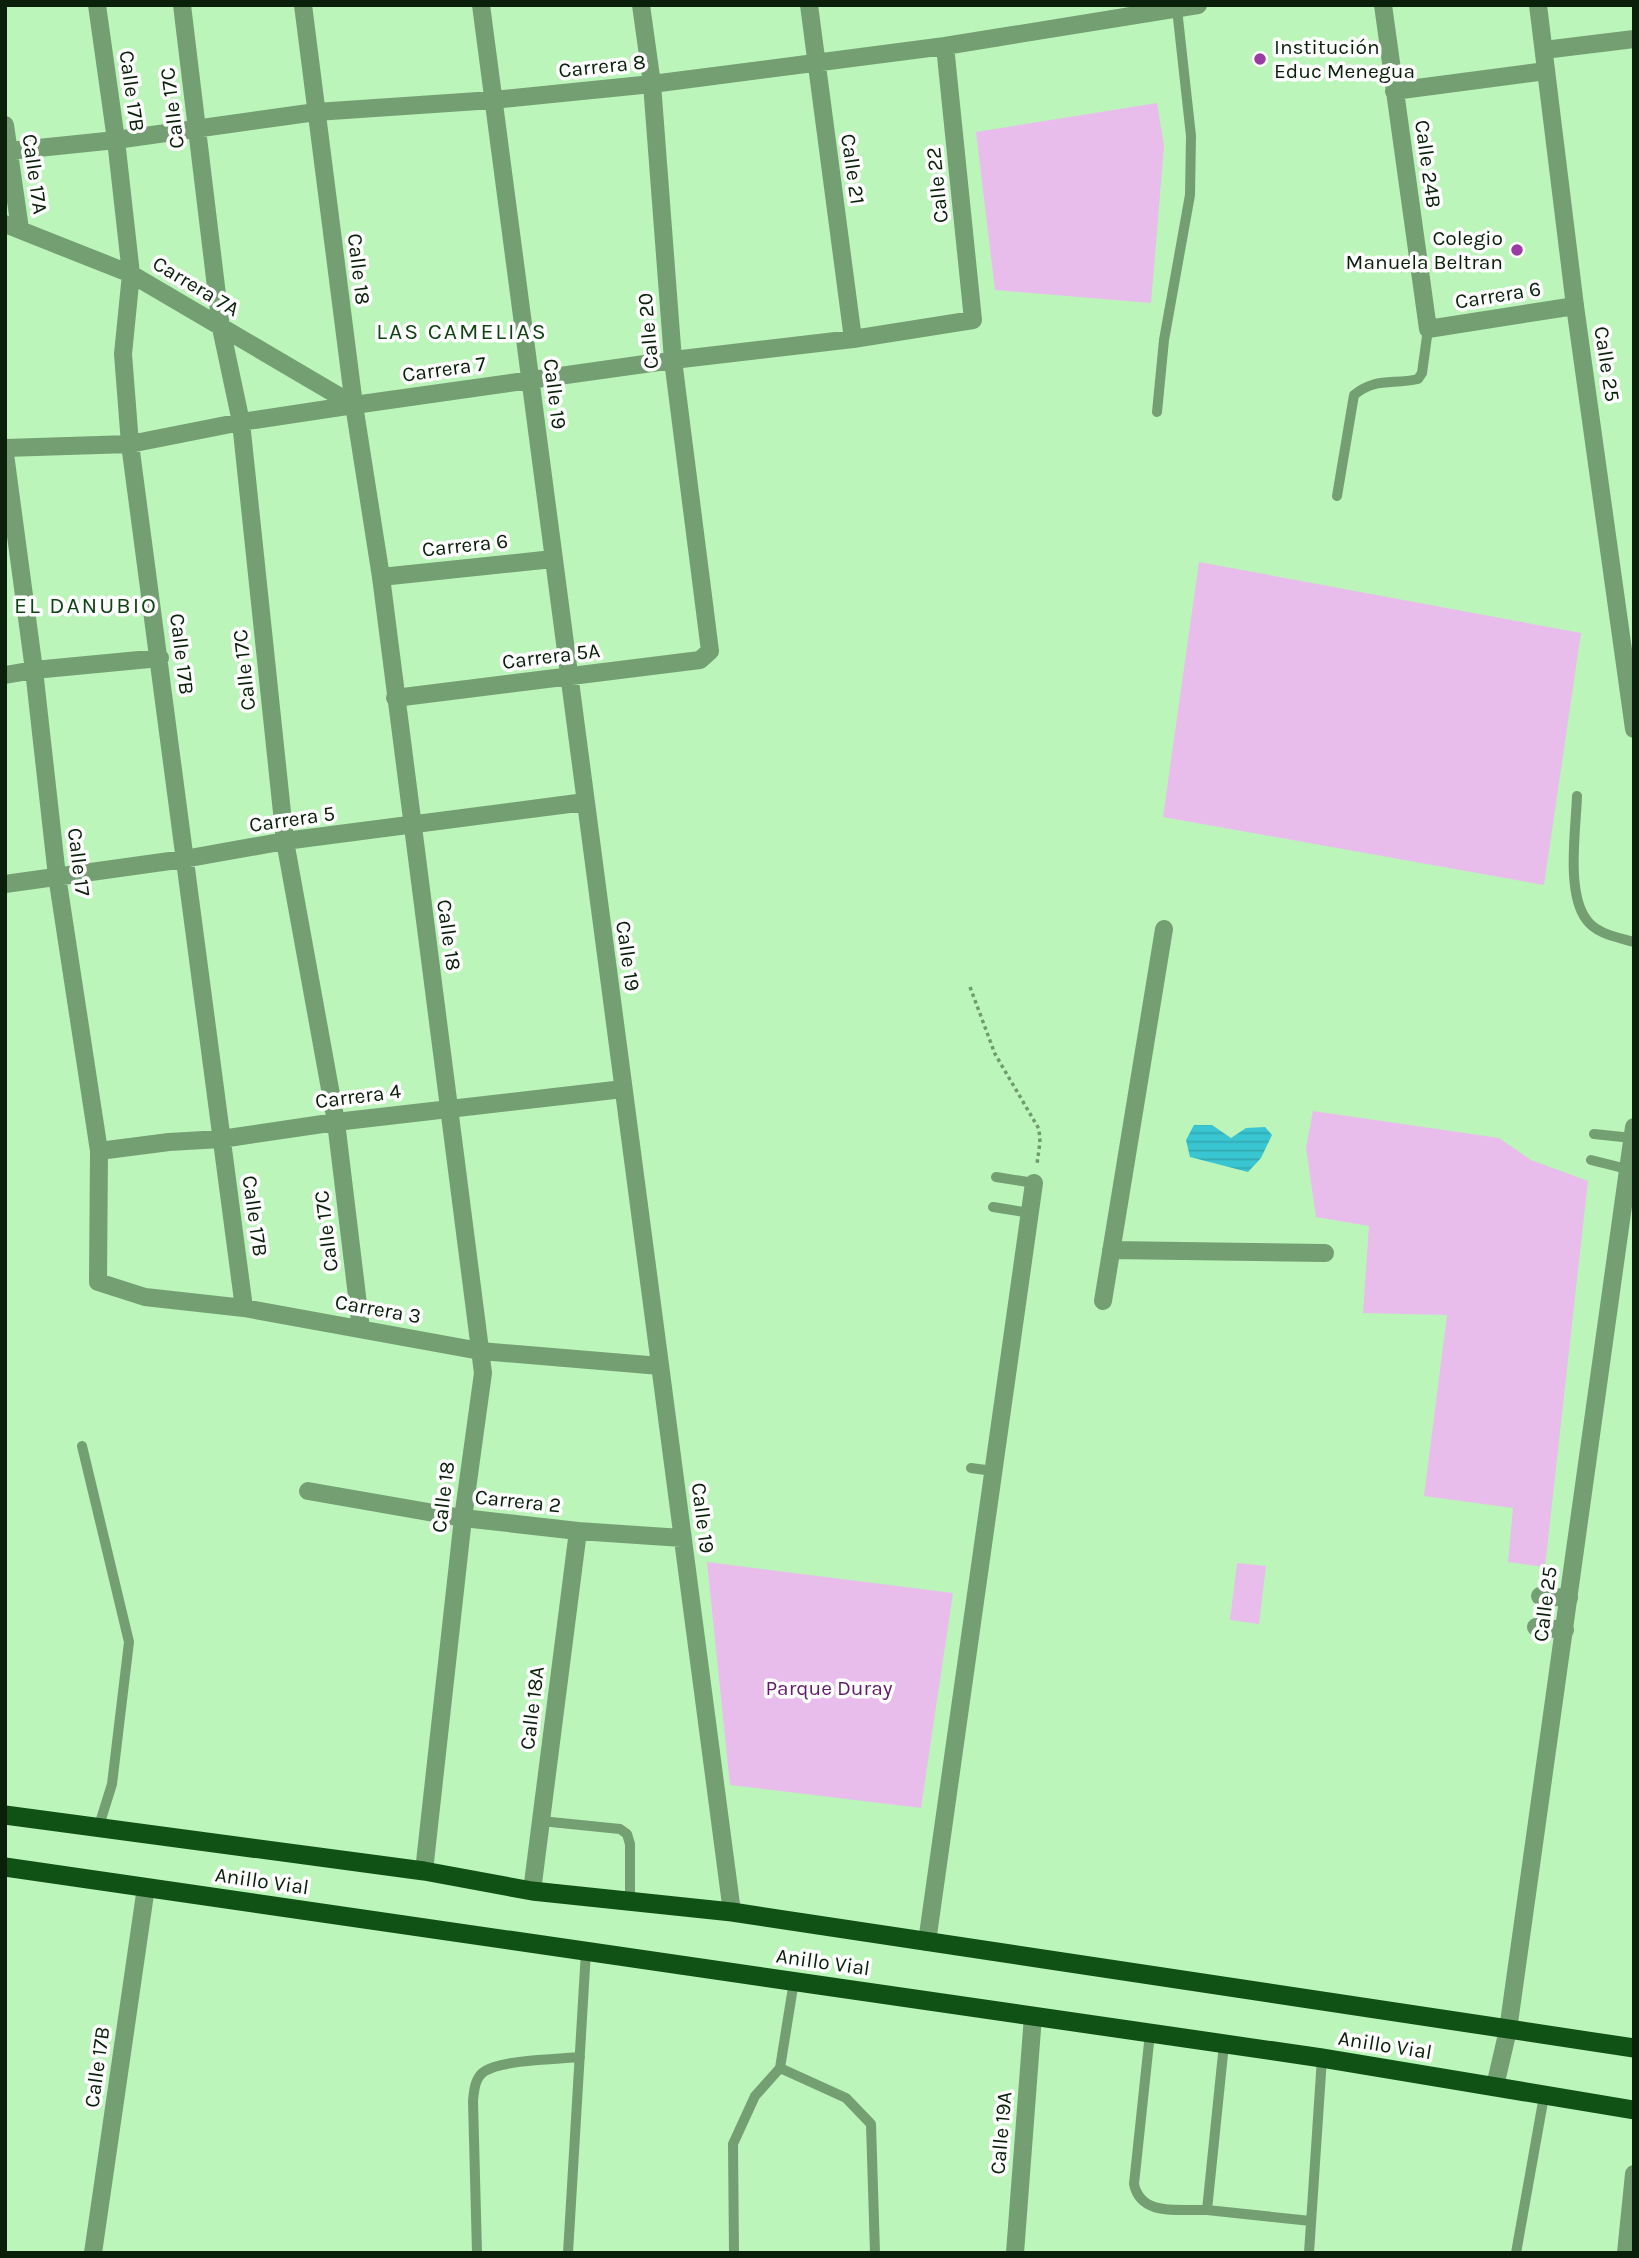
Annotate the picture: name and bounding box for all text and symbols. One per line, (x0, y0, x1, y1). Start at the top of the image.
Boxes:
place label: Institución Educ Menegua (1274, 35, 1415, 83)
street label: Calle 17B (114, 49, 150, 133)
street label: Carrera 8 (557, 49, 647, 83)
marker: Institución Educ Menegua (1252, 51, 1268, 67)
street label: Calle 17C (155, 66, 189, 150)
street label: Calle 24B (1410, 118, 1446, 210)
street label: Calle 17A (17, 132, 53, 216)
street label: Calle 21 (836, 132, 870, 206)
street label: Calle 22 (921, 146, 953, 224)
place label: Colegio Manuela Beltran (1346, 226, 1503, 274)
street label: Calle 18 (343, 232, 375, 306)
marker: Colegio Manuela Beltran (1509, 242, 1525, 258)
street label: Carrera 7A (148, 251, 244, 321)
street label: Carrera 6 (1453, 276, 1543, 314)
street label: Calle 20 (633, 292, 663, 370)
district label: LAS CAMELIAS (376, 318, 548, 345)
street label: Calle 25 (1589, 325, 1625, 403)
street label: Carrera 7 (401, 351, 488, 387)
street label: Calle 19 (539, 357, 571, 431)
street label: Carrera 6 (421, 529, 509, 561)
district label: EL DANUBIO (14, 592, 158, 619)
street label: Calle 17B (165, 612, 199, 696)
street label: Calle 17C (228, 628, 260, 712)
street label: Carrera 5A (501, 638, 601, 674)
street label: Carrera 5 (248, 801, 336, 837)
street label: Calle 17 (63, 826, 95, 898)
street label: Calle 18 (432, 898, 466, 972)
street label: Calle 19 (611, 919, 645, 993)
street label: Carrera 4 (314, 1079, 403, 1113)
street label: Calle 17B (237, 1174, 273, 1258)
street label: Calle 17C (309, 1189, 343, 1273)
street label: Carrera 3 (333, 1290, 423, 1328)
street label: Calle 18 (427, 1460, 459, 1534)
street label: Calle 19 (687, 1481, 719, 1555)
street label: Carrera 2 (474, 1485, 562, 1517)
street label: Calle 25 (1528, 1565, 1562, 1643)
street label: Calle 18A (515, 1665, 549, 1751)
park label: Parque Duray (765, 1676, 893, 1700)
street label: Anillo Vial (213, 1863, 311, 1899)
street label: Anillo Vial (774, 1944, 872, 1980)
street label: Calle 17B (79, 2025, 115, 2109)
street label: Anillo Vial (1336, 2026, 1434, 2064)
street label: Calle 19A (985, 2091, 1017, 2175)

